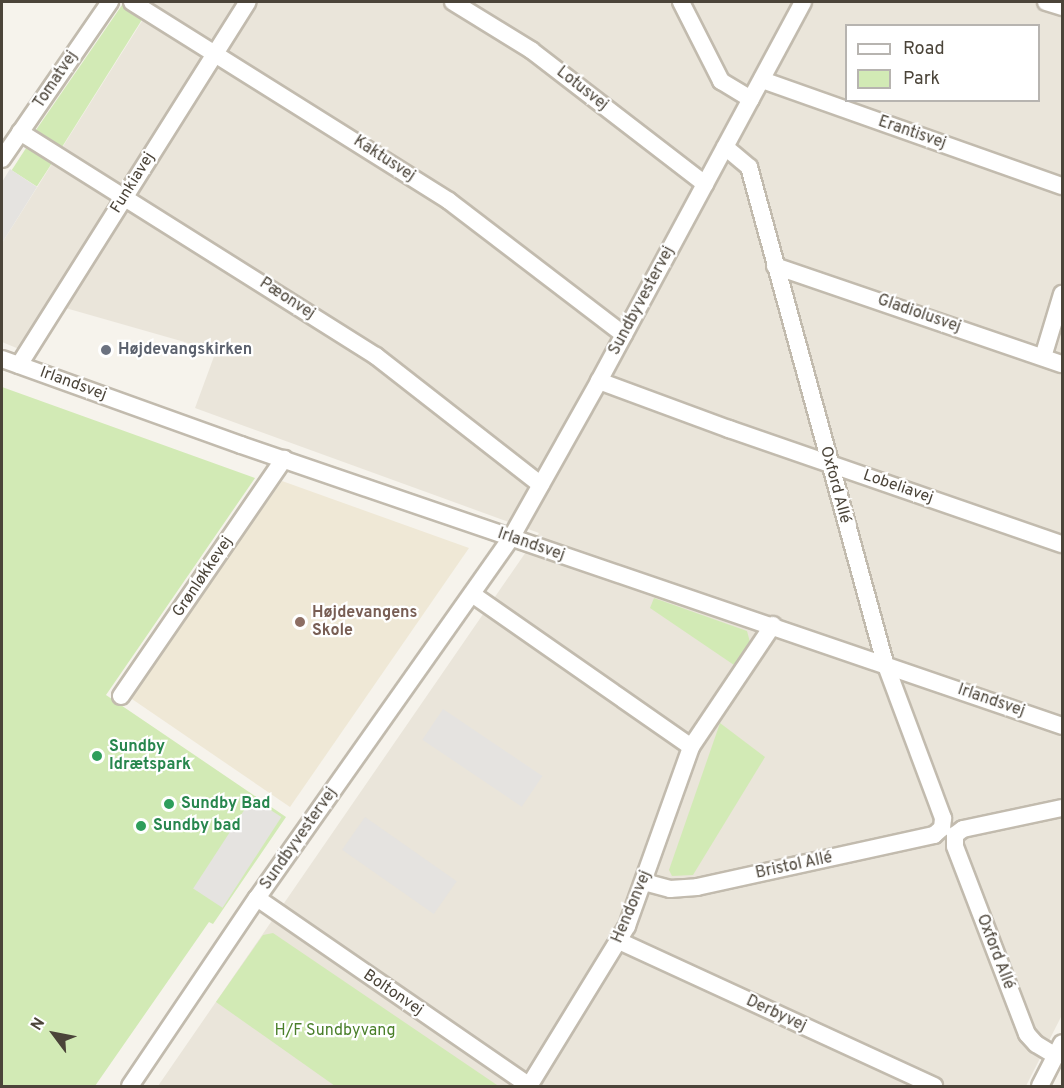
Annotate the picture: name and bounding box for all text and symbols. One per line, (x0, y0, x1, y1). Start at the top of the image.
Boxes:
legend (845, 24, 1040, 102)
text: Road (903, 38, 945, 61)
street label: Tomatvej (30, 48, 82, 112)
street label: Lotusvej (552, 63, 612, 115)
text: Park (903, 68, 940, 91)
street label: Erantisvej (875, 112, 949, 154)
street label: Kaktusvej (350, 132, 418, 186)
street label: Funkiavej (107, 149, 159, 217)
street label: Sundbyvestervej (605, 243, 679, 359)
street label: Pæonvej (256, 274, 318, 324)
street label: Gladiolusvej (875, 291, 963, 337)
place label: Højdevangskirken (118, 340, 252, 360)
marker: Højdevangskirken (99, 343, 113, 357)
street label: Irlandsvej (37, 363, 109, 405)
street label: Oxford Allé (815, 444, 855, 526)
street label: Lobeliavej (860, 466, 936, 508)
street label: Irlandsvej (495, 525, 567, 565)
street label: Grønløkkevej (169, 533, 237, 621)
place label: Højdevangens Skole (312, 603, 417, 641)
marker: Højdevangens Skole (293, 615, 307, 629)
street label: Irlandsvej (955, 681, 1027, 721)
place label: Sundby Idrætspark (109, 737, 191, 775)
marker: Sundby Idrætspark (90, 749, 104, 763)
street label: Sundbyvestervej (257, 784, 341, 894)
place label: Sundby Bad (181, 794, 271, 814)
marker: Sundby Bad (162, 797, 176, 811)
place label: Sundby bad (153, 816, 241, 836)
marker: Sundby bad (134, 819, 148, 833)
street label: Bristol Allé (754, 848, 834, 884)
street label: Hendonvej (608, 868, 656, 946)
street label: Oxford Allé (972, 911, 1018, 993)
street label: Boltonvej (359, 966, 427, 1020)
street label: Derbyvej (743, 992, 809, 1036)
north arrow (24, 1004, 84, 1064)
text: N (27, 1014, 50, 1035)
park label: H/F Sundbyvang (274, 1021, 396, 1041)

